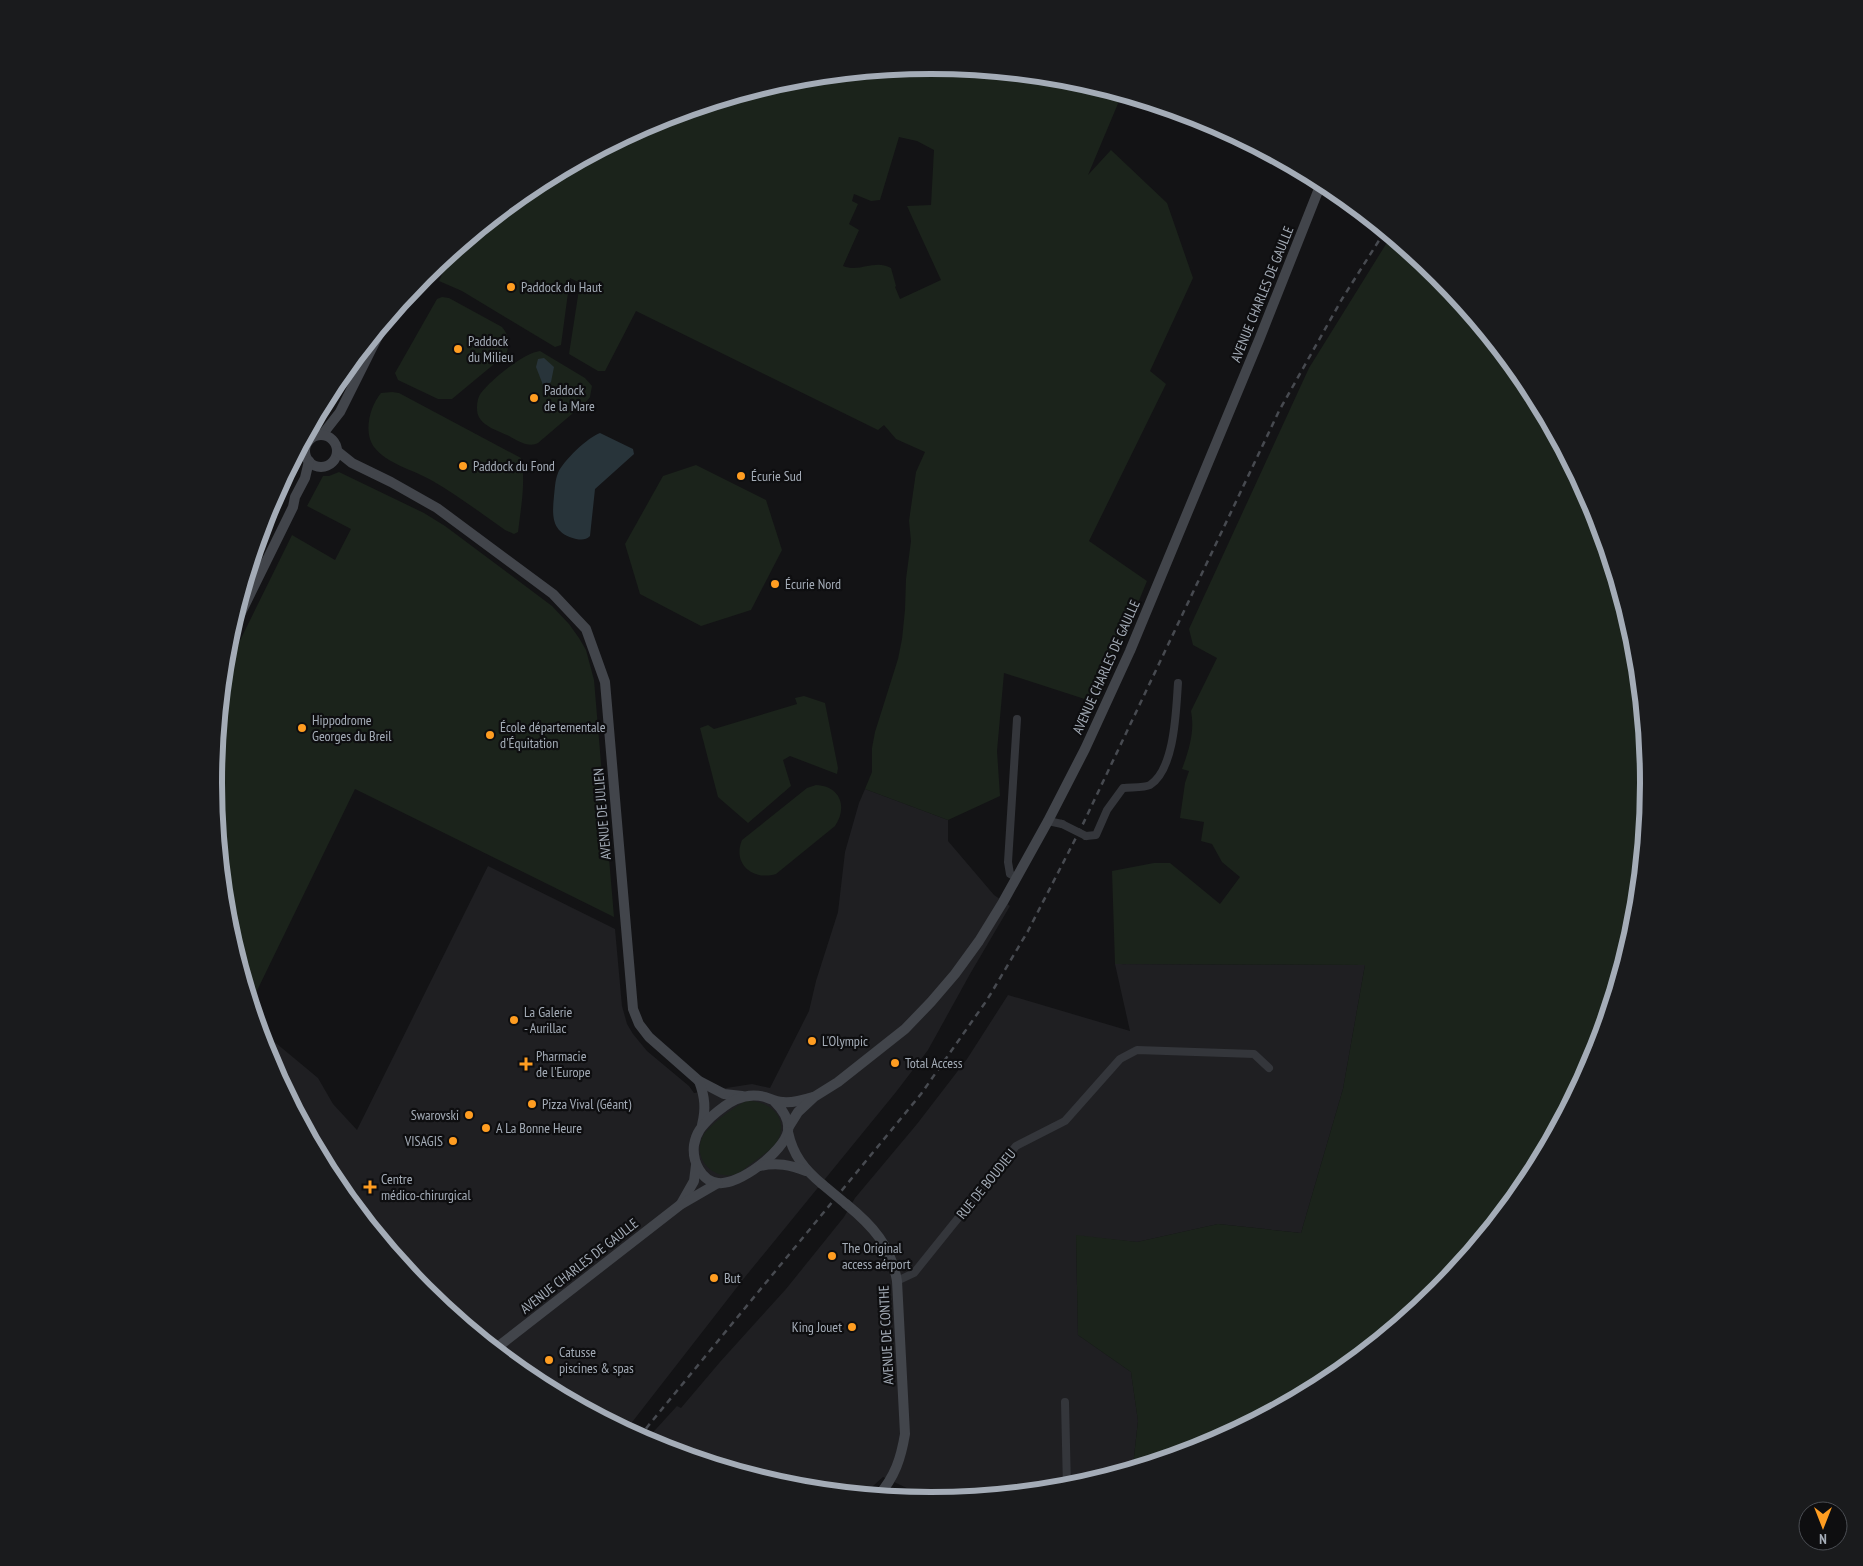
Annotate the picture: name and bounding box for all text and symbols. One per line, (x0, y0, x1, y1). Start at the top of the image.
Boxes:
street label: AVENUE CHARLES DE GAULLE (1226, 223, 1298, 365)
place label: Paddock du Haut (521, 278, 602, 296)
marker: Paddock du Haut (505, 281, 517, 293)
place label: Paddock du Milieu (468, 332, 513, 366)
marker: Paddock du Milieu (452, 343, 464, 355)
place label: Paddock de la Mare (544, 381, 595, 415)
marker: Paddock de la Mare (528, 392, 540, 404)
place label: Paddock du Fond (473, 457, 555, 475)
marker: Paddock du Fond (457, 460, 469, 472)
place label: Écurie Sud (751, 467, 802, 485)
marker: Écurie Sud (735, 470, 747, 482)
place label: Écurie Nord (785, 575, 841, 593)
marker: Écurie Nord (769, 578, 781, 590)
street label: AVENUE CHARLES DE GAULLE (1068, 597, 1144, 737)
place label: Hippodrome Georges du Breil (312, 711, 392, 745)
place label: École départementale d'Équitation (500, 718, 606, 752)
marker: Hippodrome Georges du Breil (296, 722, 308, 734)
marker: École départementale d'Équitation (484, 729, 496, 741)
street label: AVENUE DE JULIEN (589, 767, 615, 861)
place label: La Galerie - Aurillac (524, 1003, 573, 1037)
marker: La Galerie - Aurillac (508, 1014, 520, 1026)
place label: L'Olympic (822, 1032, 868, 1050)
marker: L'Olympic (806, 1035, 818, 1047)
place label: Pharmacie de l'Europe (536, 1047, 591, 1081)
place label: Total Access (905, 1054, 963, 1072)
marker: Total Access (889, 1057, 901, 1069)
marker: Pharmacie de l'Europe (520, 1058, 532, 1070)
place label: Pizza Vival (Géant) (542, 1095, 632, 1113)
marker: Pizza Vival (Géant) (526, 1098, 538, 1110)
place label: Swarovski (411, 1106, 459, 1124)
marker: Swarovski (463, 1109, 475, 1121)
place label: A La Bonne Heure (496, 1119, 582, 1137)
marker: A La Bonne Heure (480, 1122, 492, 1134)
place label: VISAGIS (404, 1132, 443, 1150)
marker: VISAGIS (447, 1135, 459, 1147)
street label: RUE DE BOUDIEU (952, 1145, 1020, 1223)
place label: Centre médico-chirurgical (381, 1170, 471, 1204)
marker: Centre médico-chirurgical (363, 1180, 377, 1194)
street label: AVENUE CHARLES DE GAULLE (516, 1214, 642, 1318)
place label: The Original access aérport (842, 1239, 911, 1273)
marker: The Original access aérport (826, 1250, 838, 1262)
place label: But (724, 1269, 741, 1287)
marker: But (708, 1272, 720, 1284)
street label: AVENUE DE CONTHE (874, 1285, 898, 1385)
place label: King Jouet (792, 1318, 842, 1336)
marker: King Jouet (846, 1321, 858, 1333)
place label: Catusse piscines & spas (559, 1343, 634, 1377)
marker: Catusse piscines & spas (543, 1354, 555, 1366)
north arrow (1798, 1501, 1848, 1551)
text: N (1819, 1530, 1827, 1548)

